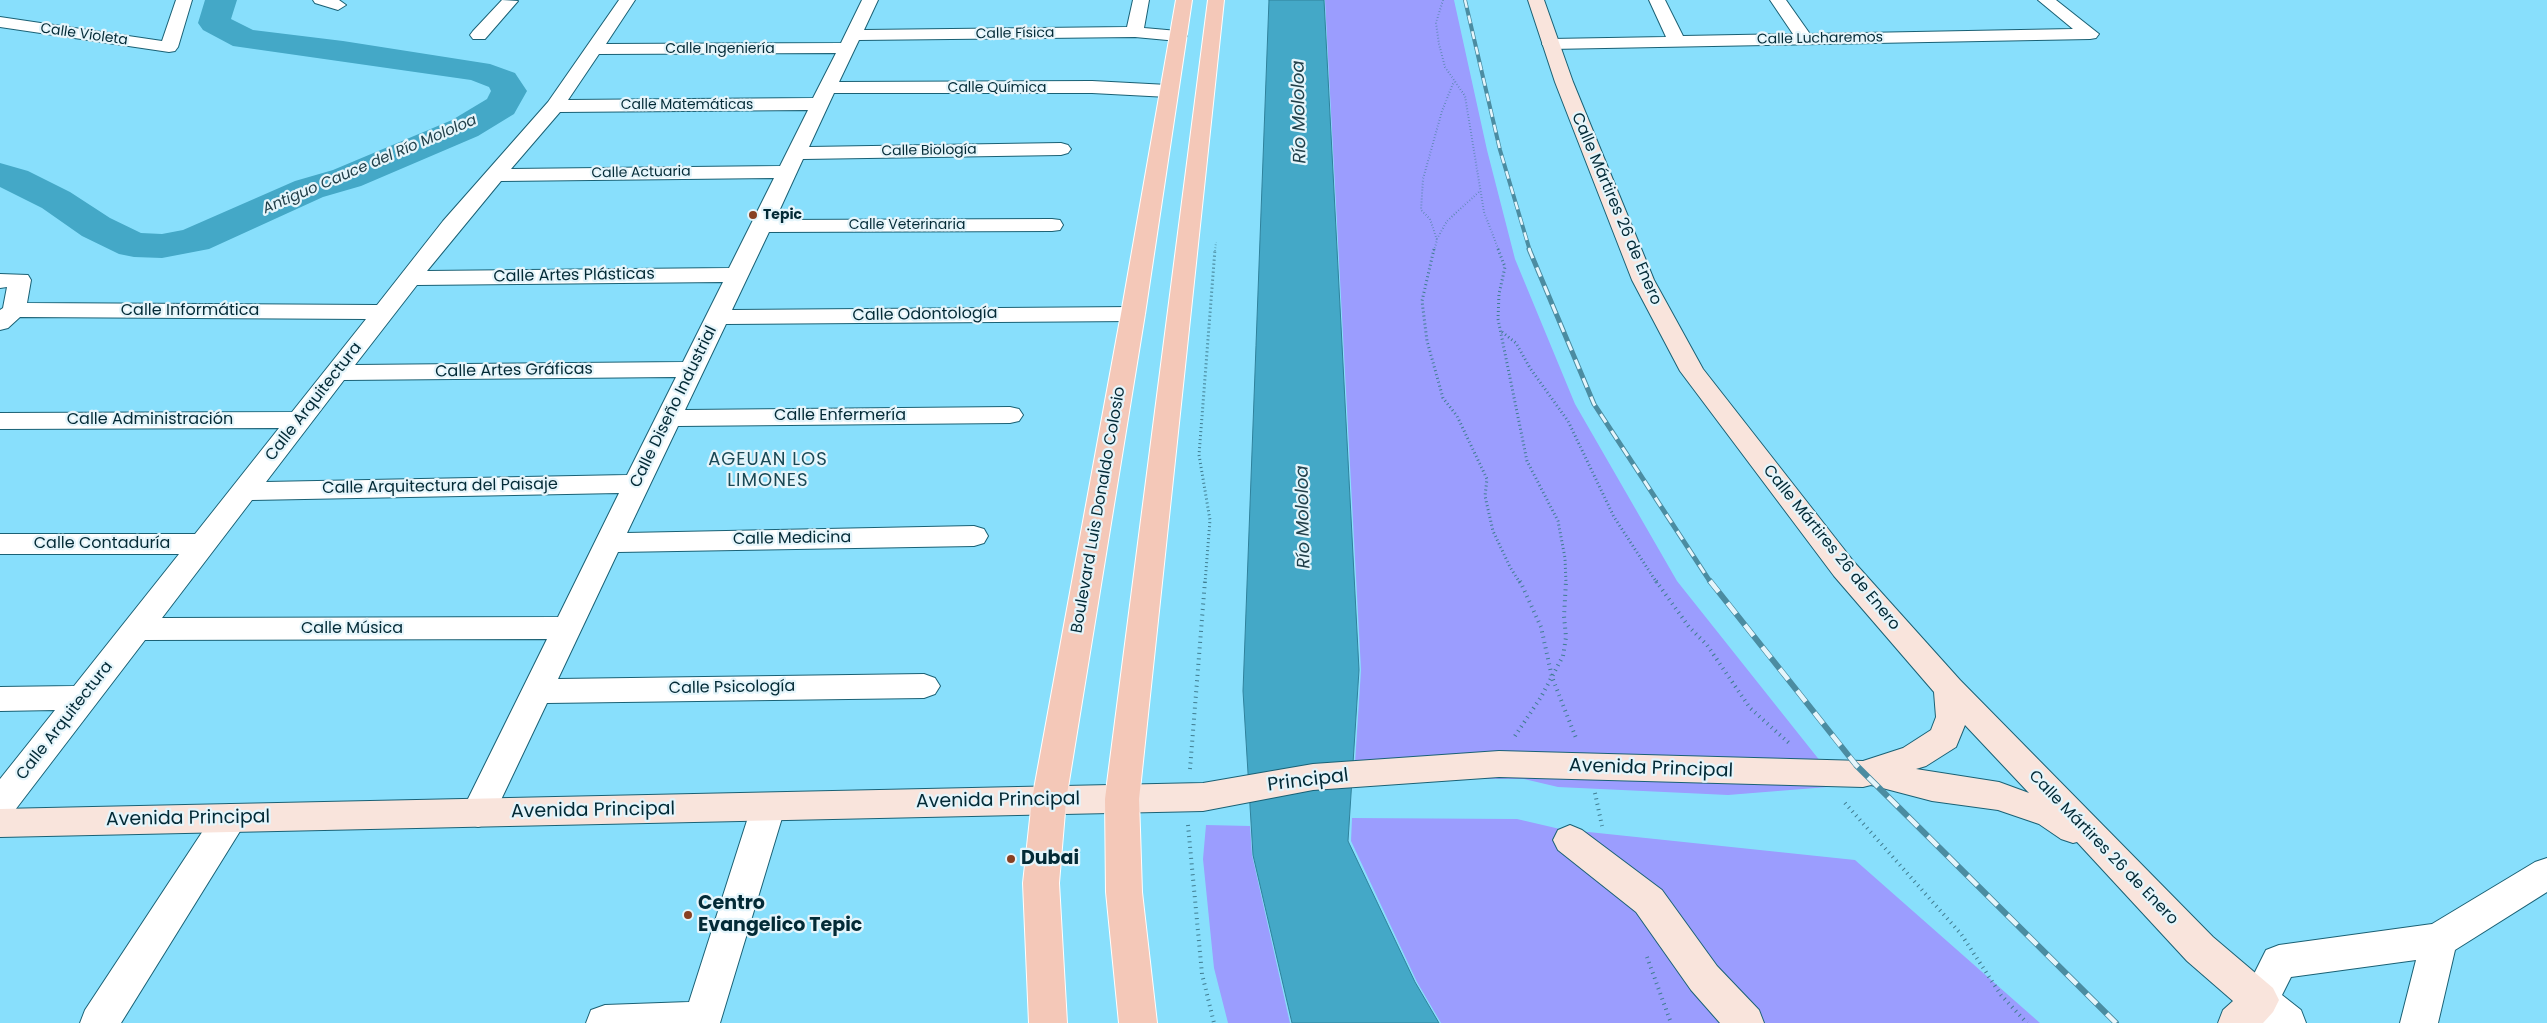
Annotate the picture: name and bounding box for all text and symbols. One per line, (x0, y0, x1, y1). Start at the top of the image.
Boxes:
street label: Calle Violeta (39, 21, 129, 49)
street label: Calle Física (975, 25, 1055, 43)
street label: Calle Lucharemos (1757, 30, 1883, 48)
street label: Calle Ingeniería (665, 41, 775, 57)
water label: Río Mololoa (1288, 60, 1312, 164)
street label: Calle Química (948, 80, 1046, 96)
street label: Calle Matemáticas (621, 97, 753, 113)
street label: Calle Mártires 26 de Enero (1567, 110, 1665, 308)
water label: Antiguo Cauce del Río Mololoa (260, 112, 480, 218)
street label: Calle Biología (881, 142, 977, 160)
street label: Calle Actuaria (591, 164, 691, 182)
place label: Tepic (763, 207, 802, 223)
marker: Tepic (747, 209, 759, 221)
street label: Calle Veterinaria (849, 217, 965, 233)
street label: Calle Artes Plásticas (493, 265, 655, 287)
street label: Calle Informática (121, 301, 259, 321)
street label: Calle Odontología (852, 304, 998, 326)
street label: Calle Diseño Industrial (626, 323, 722, 491)
street label: Calle Arquitectura (262, 339, 366, 465)
street label: Calle Artes Gráficas (435, 360, 593, 382)
street label: Boulevard Luis Donaldo Colosio (1068, 385, 1130, 635)
street label: Calle Enfermería (774, 406, 906, 426)
street label: Calle Administración (67, 410, 233, 430)
district label: AGEUAN LOS LIMONES (707, 449, 829, 492)
street label: Calle Mártires 26 de Enero (1758, 461, 1904, 635)
water label: Río Mololoa (1292, 465, 1316, 569)
street label: Calle Arquitectura del Paisaje (322, 475, 558, 499)
street label: Calle Medicina (733, 528, 851, 550)
street label: Calle Contaduría (34, 534, 170, 554)
street label: Calle Música (301, 619, 403, 639)
street label: Calle Arquitectura (13, 658, 117, 784)
street label: Calle Psicología (669, 677, 795, 699)
street label: Avenida Principal (1568, 755, 1734, 783)
street label: Principal (1266, 765, 1350, 797)
street label: Calle Mártires 26 de Enero (2024, 767, 2182, 929)
street label: Avenida Principal (916, 788, 1080, 814)
street label: Avenida Principal (511, 798, 675, 824)
street label: Avenida Principal (106, 806, 270, 832)
place label: Dubai (1021, 848, 1079, 870)
marker: Dubai (1005, 853, 1017, 865)
place label: Centro Evangelico Tepic (698, 893, 862, 937)
marker: Centro Evangelico Tepic (682, 909, 694, 921)

